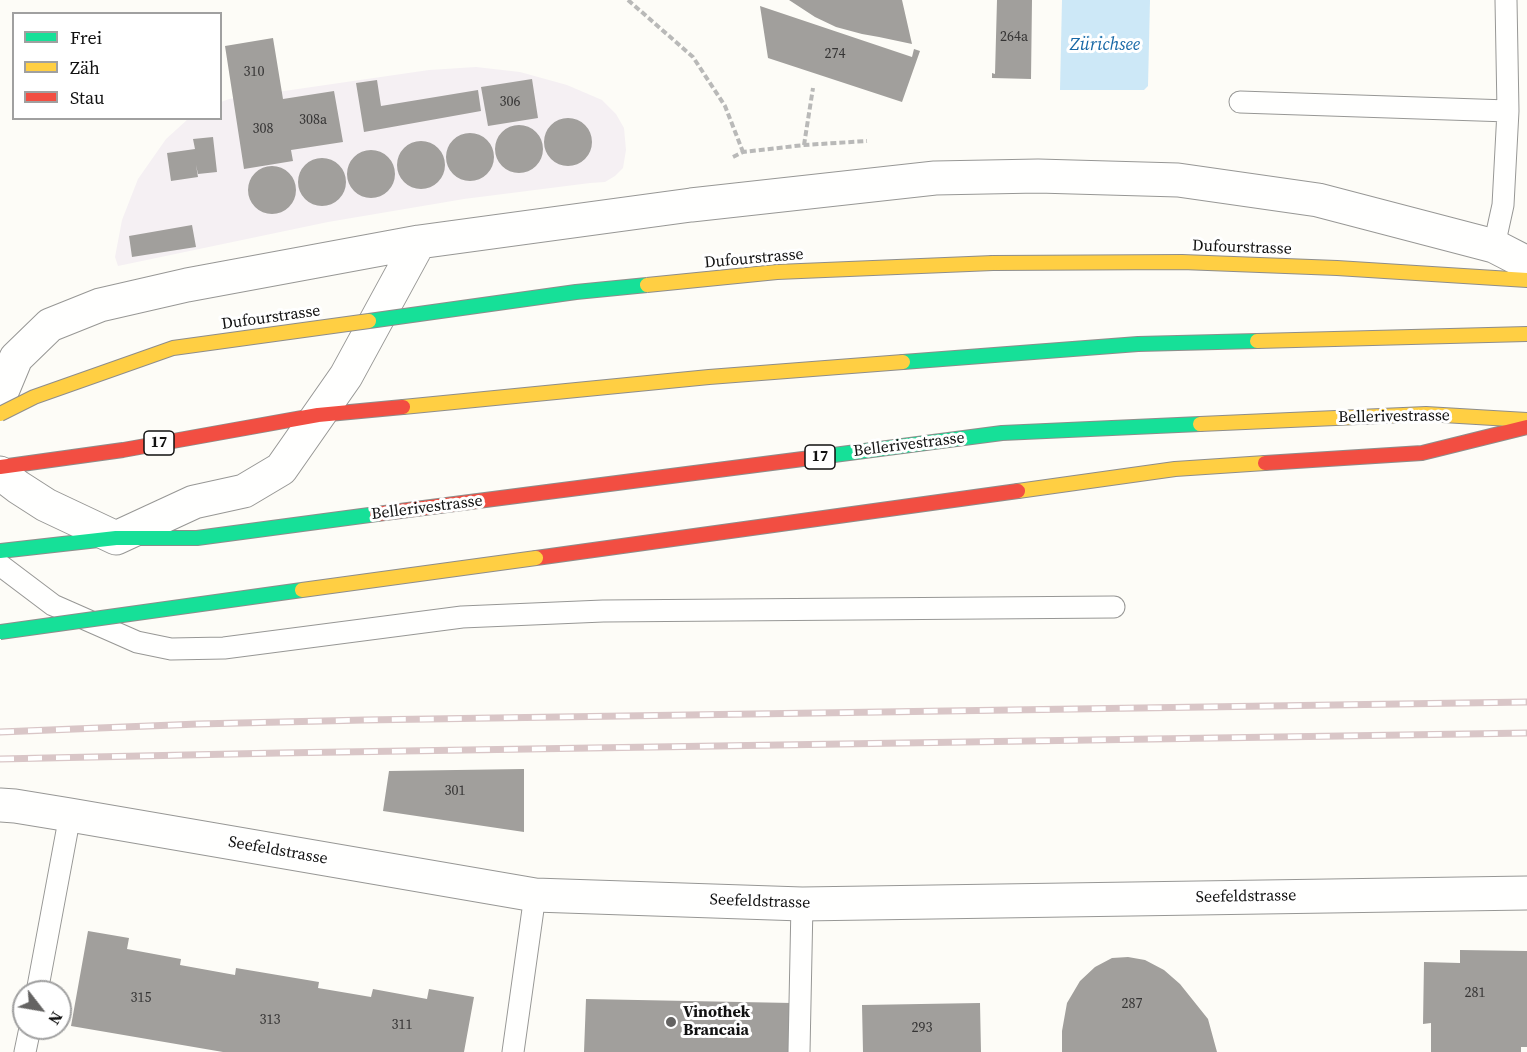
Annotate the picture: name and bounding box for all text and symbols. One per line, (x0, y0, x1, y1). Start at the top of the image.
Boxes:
legend (12, 12, 222, 120)
text: Frei (70, 25, 102, 50)
house number: 264a (1000, 29, 1028, 45)
water label: Zürichsee (1070, 34, 1140, 56)
house number: 274 (825, 46, 845, 62)
text: Zäh (70, 55, 100, 80)
house number: 310 (244, 64, 264, 80)
text: Stau (70, 85, 105, 110)
house number: 306 (500, 94, 520, 110)
house number: 308a (299, 112, 327, 128)
house number: 308 (253, 121, 273, 137)
street label: Dufourstrasse (1192, 237, 1292, 259)
street label: Dufourstrasse (704, 245, 804, 273)
street label: Dufourstrasse (220, 302, 322, 334)
street label: Bellerivestrasse (1338, 406, 1450, 428)
street label: Bellerivestrasse (852, 429, 966, 461)
road number: 17 (144, 431, 174, 455)
road number: 17 (805, 445, 835, 469)
street label: Bellerivestrasse (370, 492, 484, 524)
house number: 301 (445, 783, 465, 799)
street label: Seefeldstrasse (227, 833, 329, 869)
street label: Seefeldstrasse (1196, 887, 1296, 907)
street label: Seefeldstrasse (709, 891, 811, 913)
north arrow (12, 980, 72, 1040)
house number: 281 (1465, 985, 1485, 1001)
house number: 315 (131, 990, 151, 1006)
house number: 287 (1122, 996, 1142, 1012)
place label: Vinothek Brancaia (683, 1003, 750, 1041)
text: N (43, 1008, 68, 1029)
house number: 313 (260, 1012, 280, 1028)
marker: Vinothek Brancaia (664, 1015, 678, 1029)
house number: 311 (392, 1017, 412, 1033)
house number: 293 (912, 1020, 932, 1036)

